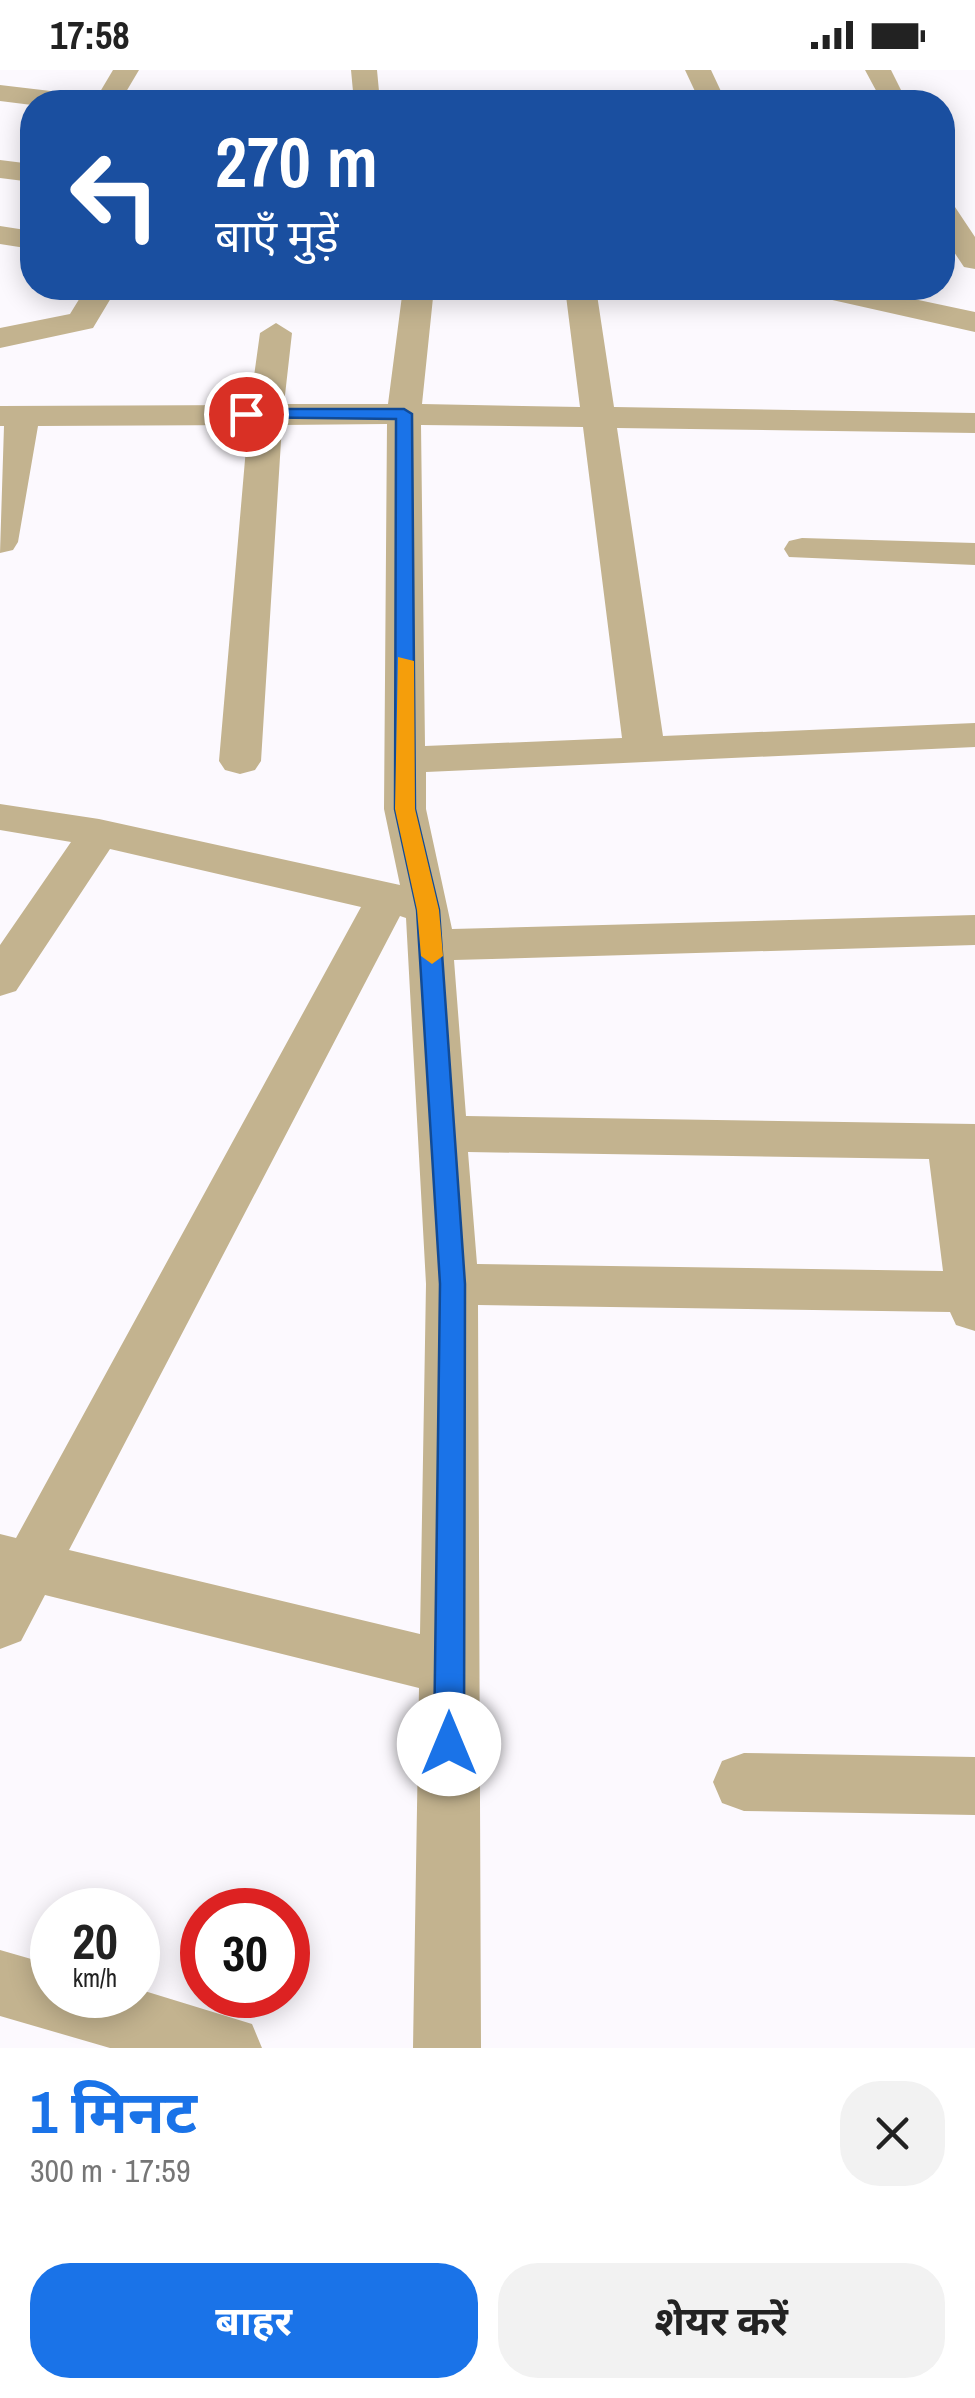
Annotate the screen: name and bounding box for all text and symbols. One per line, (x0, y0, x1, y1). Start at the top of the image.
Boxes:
text: 17:58 (50, 10, 130, 61)
text: 270 m (215, 115, 378, 209)
icon: left (50, 130, 180, 260)
text: बाएँ मुड़ें (215, 205, 338, 266)
pin (204, 372, 289, 457)
icon: arrive (219, 387, 274, 442)
position arrow (397, 1692, 501, 1796)
speed limit sign: 30 (180, 1888, 310, 2018)
text: 20 (72, 1907, 118, 1975)
text: km/h (73, 1961, 117, 1995)
text: 1 मिनट (30, 2071, 197, 2152)
button: close (840, 2081, 945, 2186)
text: 300 m · 17:59 (30, 2149, 190, 2192)
button: बाहर (30, 2263, 478, 2378)
button: शेयर करें (498, 2263, 945, 2378)

